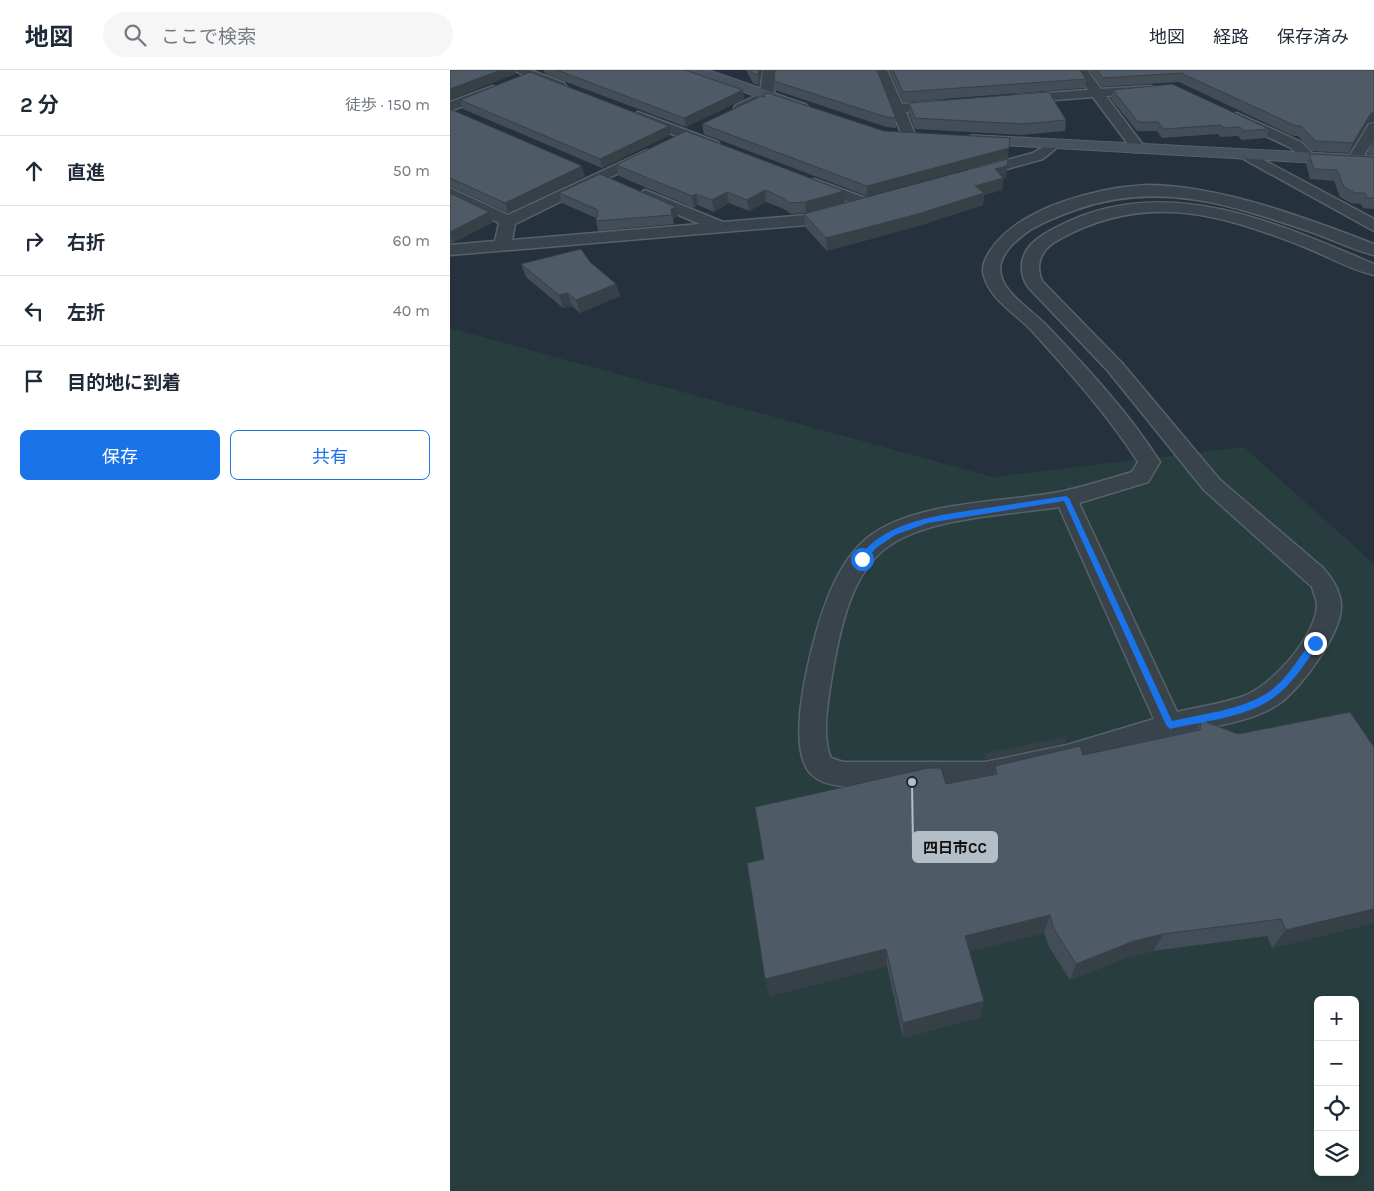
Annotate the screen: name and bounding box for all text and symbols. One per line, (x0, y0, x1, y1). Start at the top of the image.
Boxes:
search box (103, 12, 453, 57)
icon: search (121, 21, 149, 49)
text: 地図 (25, 23, 73, 51)
text: ここで検索 (161, 26, 256, 48)
text: 地図 (1149, 26, 1185, 48)
text: 経路 (1213, 26, 1249, 48)
text: 保存済み (1277, 26, 1349, 48)
text: 2 分 (20, 93, 59, 117)
text: 徒歩 · 150 m (345, 95, 430, 114)
icon: ahead (20, 157, 48, 185)
text: 50 m (393, 161, 430, 180)
text: 直進 (67, 162, 105, 184)
icon: right (20, 227, 48, 255)
text: 60 m (393, 231, 430, 250)
text: 右折 (67, 232, 105, 254)
icon: left (20, 297, 48, 325)
text: 40 m (393, 301, 430, 320)
text: 左折 (67, 302, 105, 324)
icon: arrive (20, 367, 48, 395)
text: 目的地に到着 (67, 372, 181, 394)
button: 保存 (20, 430, 220, 480)
button: 共有 (230, 430, 430, 480)
route start (851, 548, 874, 571)
route end (1304, 632, 1327, 655)
callout: 四日市CC (913, 832, 997, 862)
text: 四日市CC (923, 839, 987, 857)
map controls (1314, 996, 1359, 1176)
button: + (1314, 996, 1359, 1041)
button: − (1314, 1041, 1359, 1086)
button: locate (1314, 1086, 1359, 1131)
button: layers (1314, 1131, 1359, 1176)

